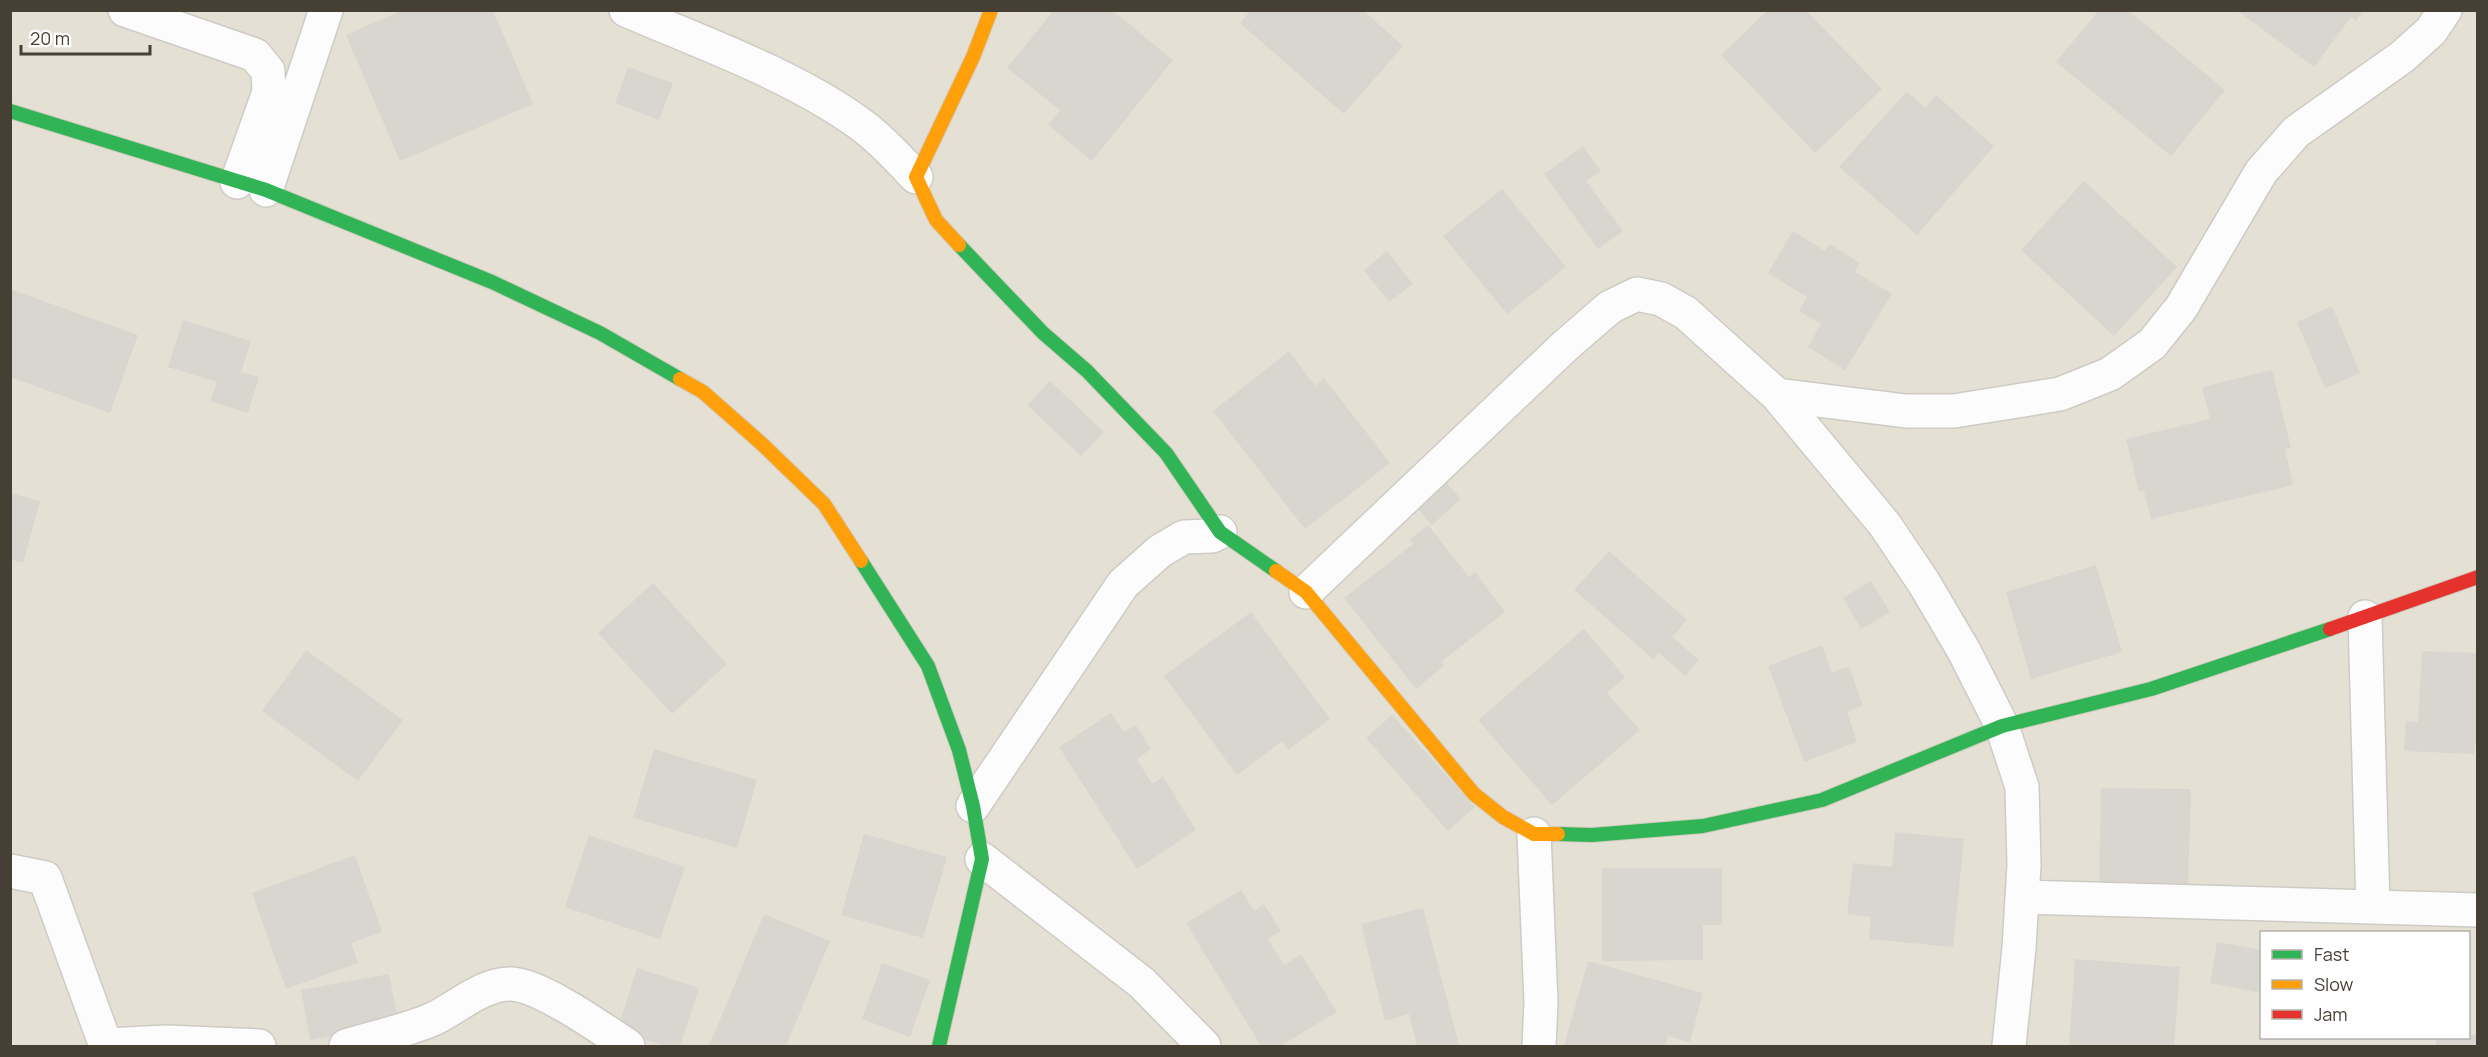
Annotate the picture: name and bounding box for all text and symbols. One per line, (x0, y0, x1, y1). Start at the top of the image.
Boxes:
scale bar (21, 18, 150, 56)
text: 20 m (30, 26, 70, 50)
legend (2260, 931, 2470, 1039)
text: Fast (2314, 942, 2349, 966)
text: Slow (2314, 972, 2354, 996)
text: Jam (2314, 1002, 2348, 1026)

